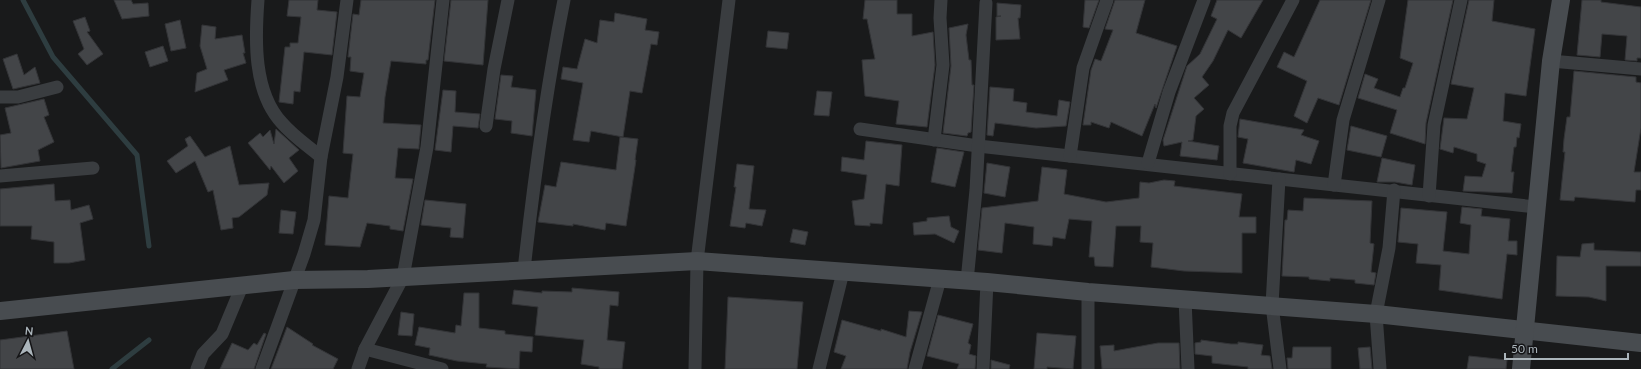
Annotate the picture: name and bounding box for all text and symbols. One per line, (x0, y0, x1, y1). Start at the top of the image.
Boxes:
north arrow (8, 321, 48, 361)
text: N (24, 324, 34, 337)
scale bar (1505, 335, 1628, 361)
text: 50 m (1511, 341, 1538, 356)

